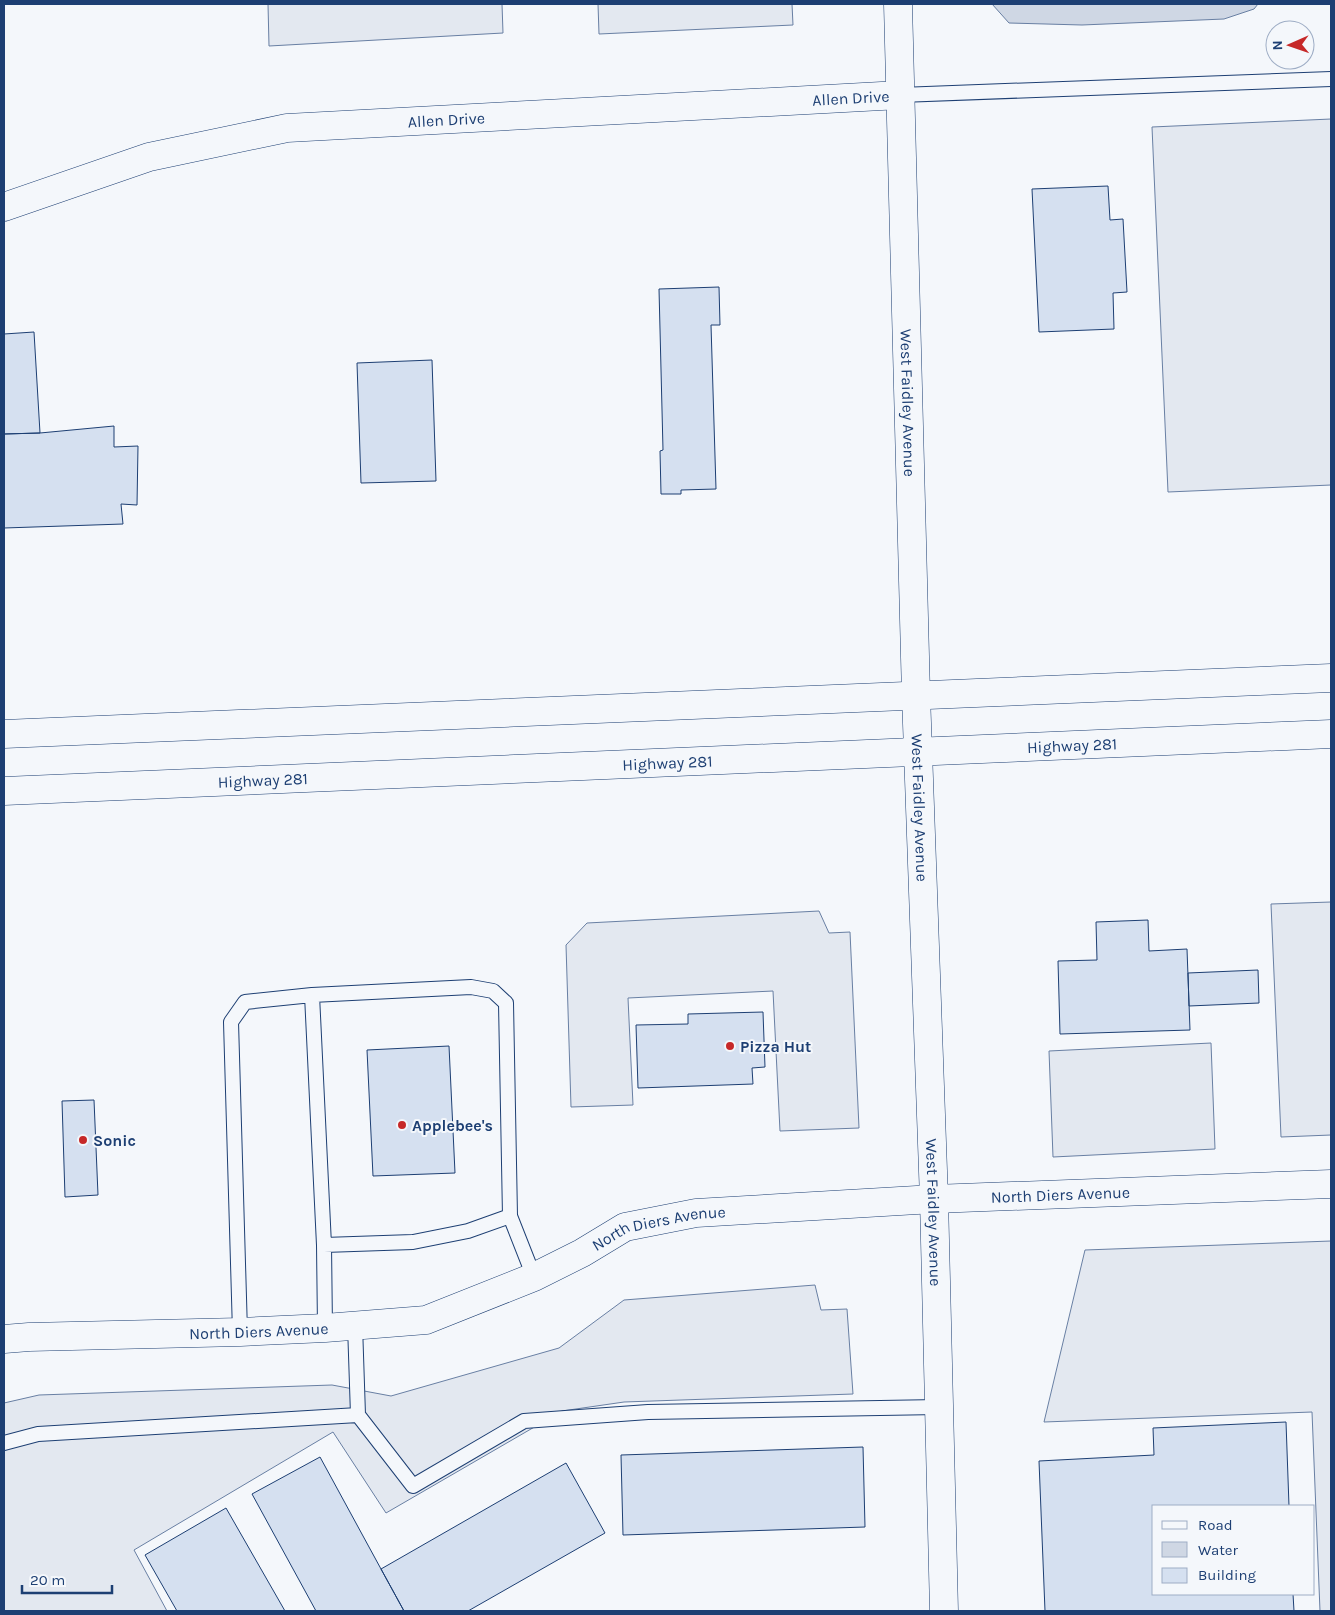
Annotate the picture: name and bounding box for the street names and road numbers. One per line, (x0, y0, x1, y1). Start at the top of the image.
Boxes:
street label: Allen Drive (812, 86, 890, 109)
street label: Allen Drive (407, 108, 485, 131)
street label: West Faidley Avenue (897, 329, 920, 477)
street label: West Faidley Avenue (908, 733, 932, 882)
street label: Highway 281 (1027, 734, 1118, 757)
street label: Highway 281 (622, 751, 713, 774)
street label: Highway 281 (217, 768, 308, 791)
street label: West Faidley Avenue (922, 1138, 946, 1287)
street label: North Diers Avenue (990, 1182, 1130, 1206)
street label: North Diers Avenue (588, 1202, 726, 1254)
street label: North Diers Avenue (189, 1318, 329, 1343)

